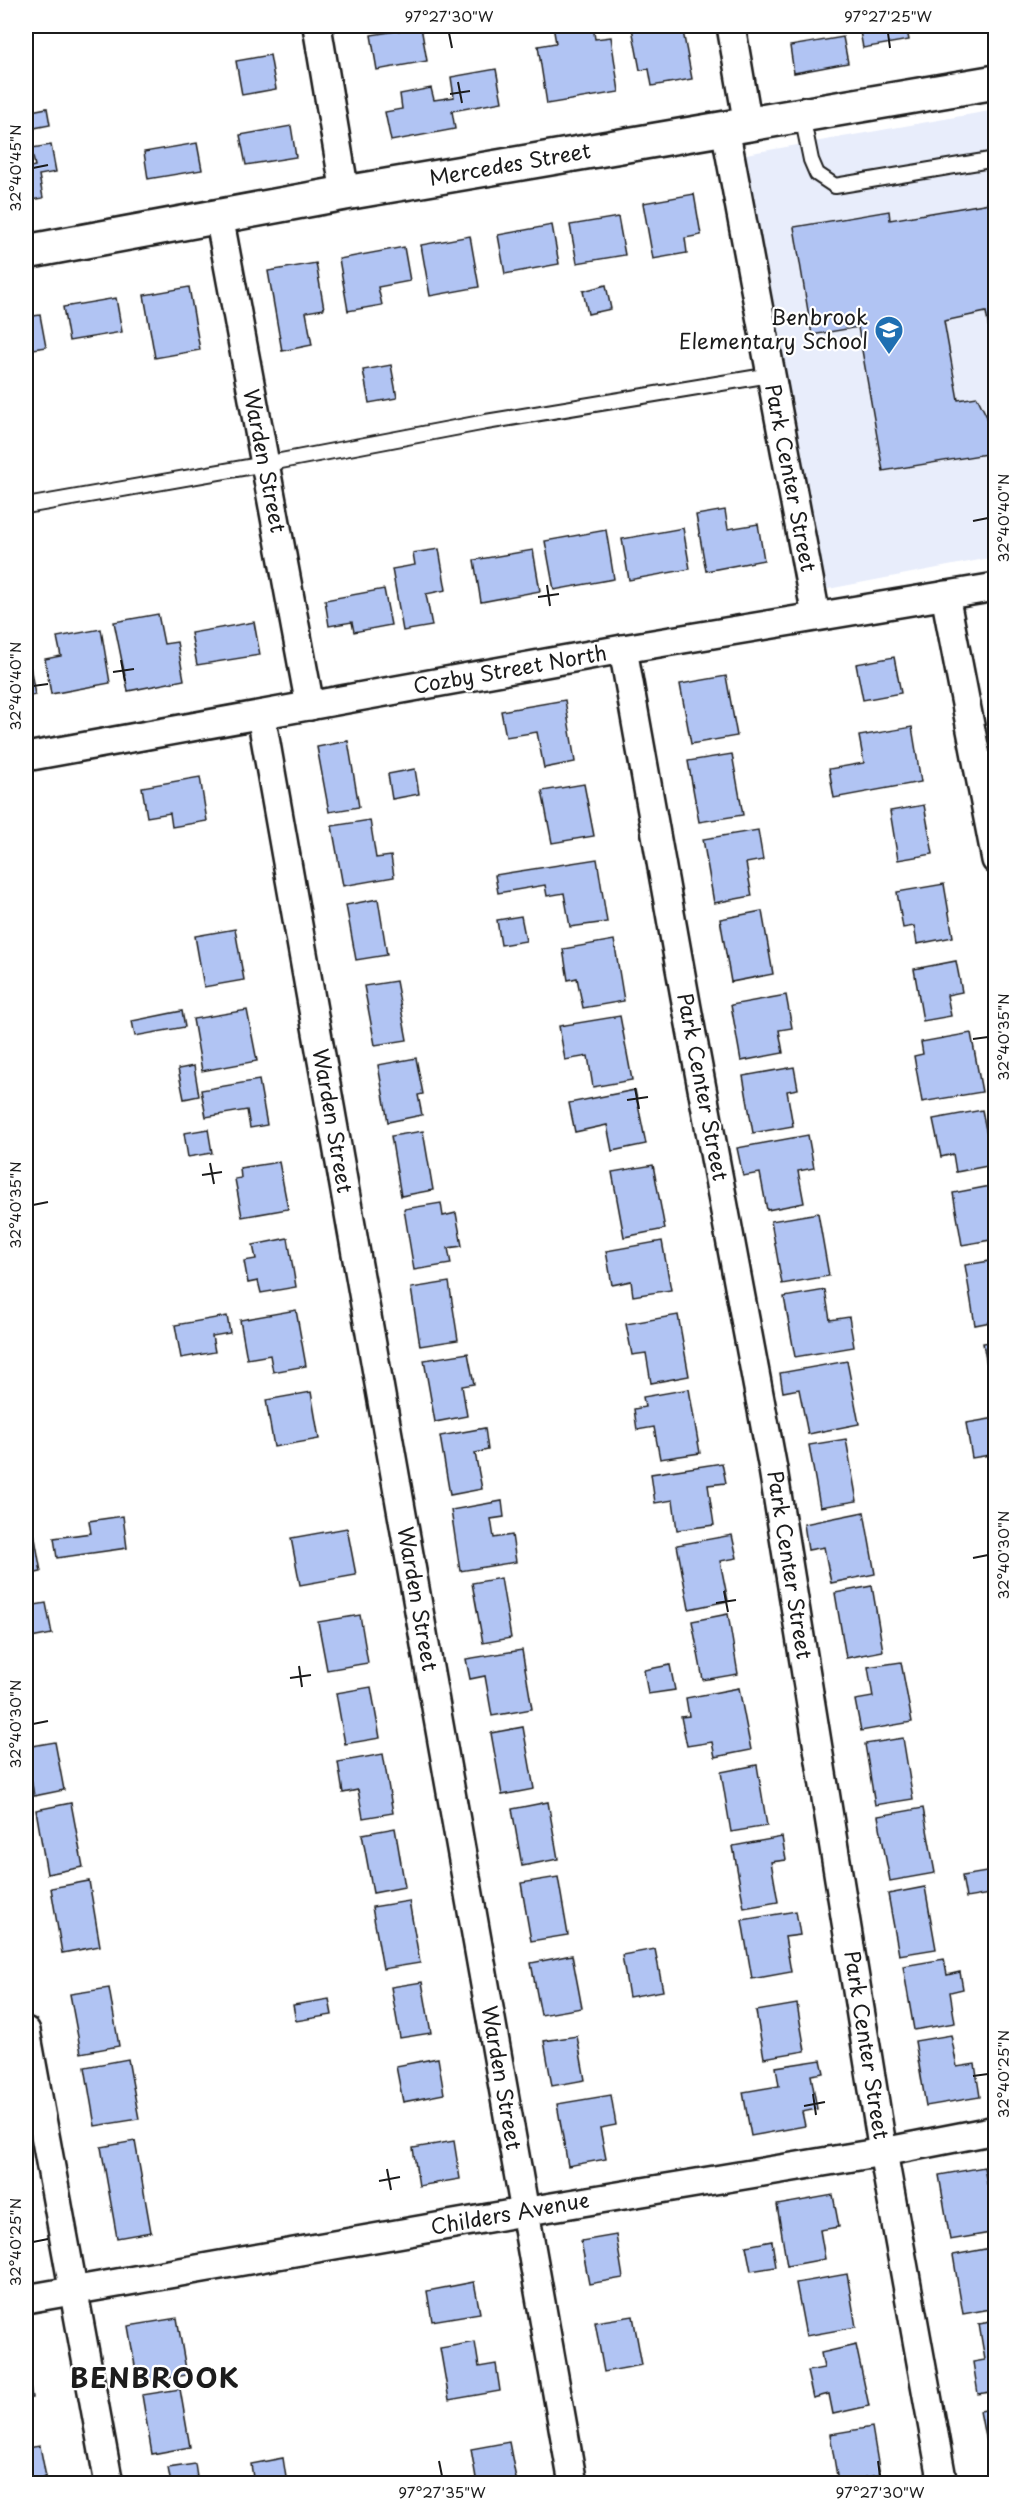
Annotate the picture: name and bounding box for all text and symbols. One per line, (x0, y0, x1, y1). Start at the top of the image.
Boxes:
text: 97°27'30"W (405, 4, 494, 27)
text: 97°27'25"W (844, 4, 933, 27)
text: 32°40'45"N (3, 124, 26, 212)
street label: Mercedes Street (426, 133, 593, 193)
place label: Benbrook Elementary School (679, 300, 868, 356)
school or university icon: Benbrook Elementary School (873, 314, 905, 356)
street label: Park Center Street (758, 381, 826, 574)
street label: Warden Street (236, 386, 296, 535)
text: 32°40'40"N (991, 474, 1014, 562)
street label: Cozby Street North (410, 635, 609, 701)
text: 32°40'40"N (3, 642, 26, 730)
street label: Park Center Street (670, 990, 738, 1183)
text: 32°40'35"N (991, 993, 1014, 1081)
street label: Warden Street (306, 1046, 362, 1195)
text: 32°40'35"N (3, 1161, 26, 1249)
street label: Park Center Street (760, 1468, 822, 1661)
text: 32°40'30"N (991, 1510, 1014, 1600)
street label: Warden Street (391, 1524, 447, 1673)
text: 32°40'30"N (3, 1679, 26, 1769)
street label: Park Center Street (837, 1948, 899, 2141)
street label: Warden Street (475, 2003, 531, 2152)
text: 32°40'25"N (991, 2030, 1014, 2118)
street label: Childers Avenue (428, 2182, 591, 2242)
text: 32°40'25"N (3, 2198, 26, 2286)
district label: BENBROOK (70, 2356, 240, 2397)
text: 97°27'35"W (398, 2480, 486, 2503)
text: 97°27'30"W (836, 2480, 925, 2503)

